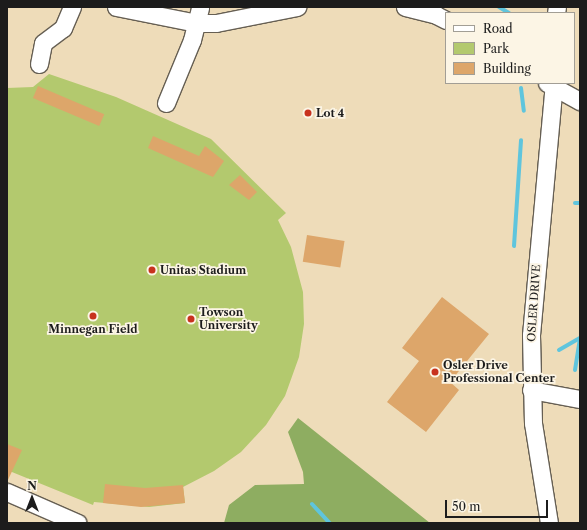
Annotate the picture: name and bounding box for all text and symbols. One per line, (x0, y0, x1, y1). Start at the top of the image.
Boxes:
legend (445, 12, 575, 84)
text: Road (483, 21, 513, 36)
text: Park (483, 41, 509, 56)
text: Building (483, 61, 531, 76)
place label: Lot 4 (316, 106, 344, 120)
marker: Lot 4 (303, 108, 313, 118)
place label: Unitas Stadium (160, 263, 246, 277)
street label: OSLER DRIVE (525, 264, 543, 342)
marker: Unitas Stadium (147, 265, 157, 275)
place label: Towson University (199, 306, 258, 332)
marker: Minnegan Field (88, 311, 98, 321)
marker: Towson University (186, 314, 196, 324)
place label: Minnegan Field (48, 322, 138, 336)
place label: Osler Drive Professional Center (443, 359, 555, 385)
marker: Osler Drive Professional Center (430, 367, 440, 377)
north arrow (12, 478, 52, 518)
text: N (27, 479, 37, 493)
scale bar (447, 492, 550, 518)
text: 50 m (452, 499, 481, 514)

